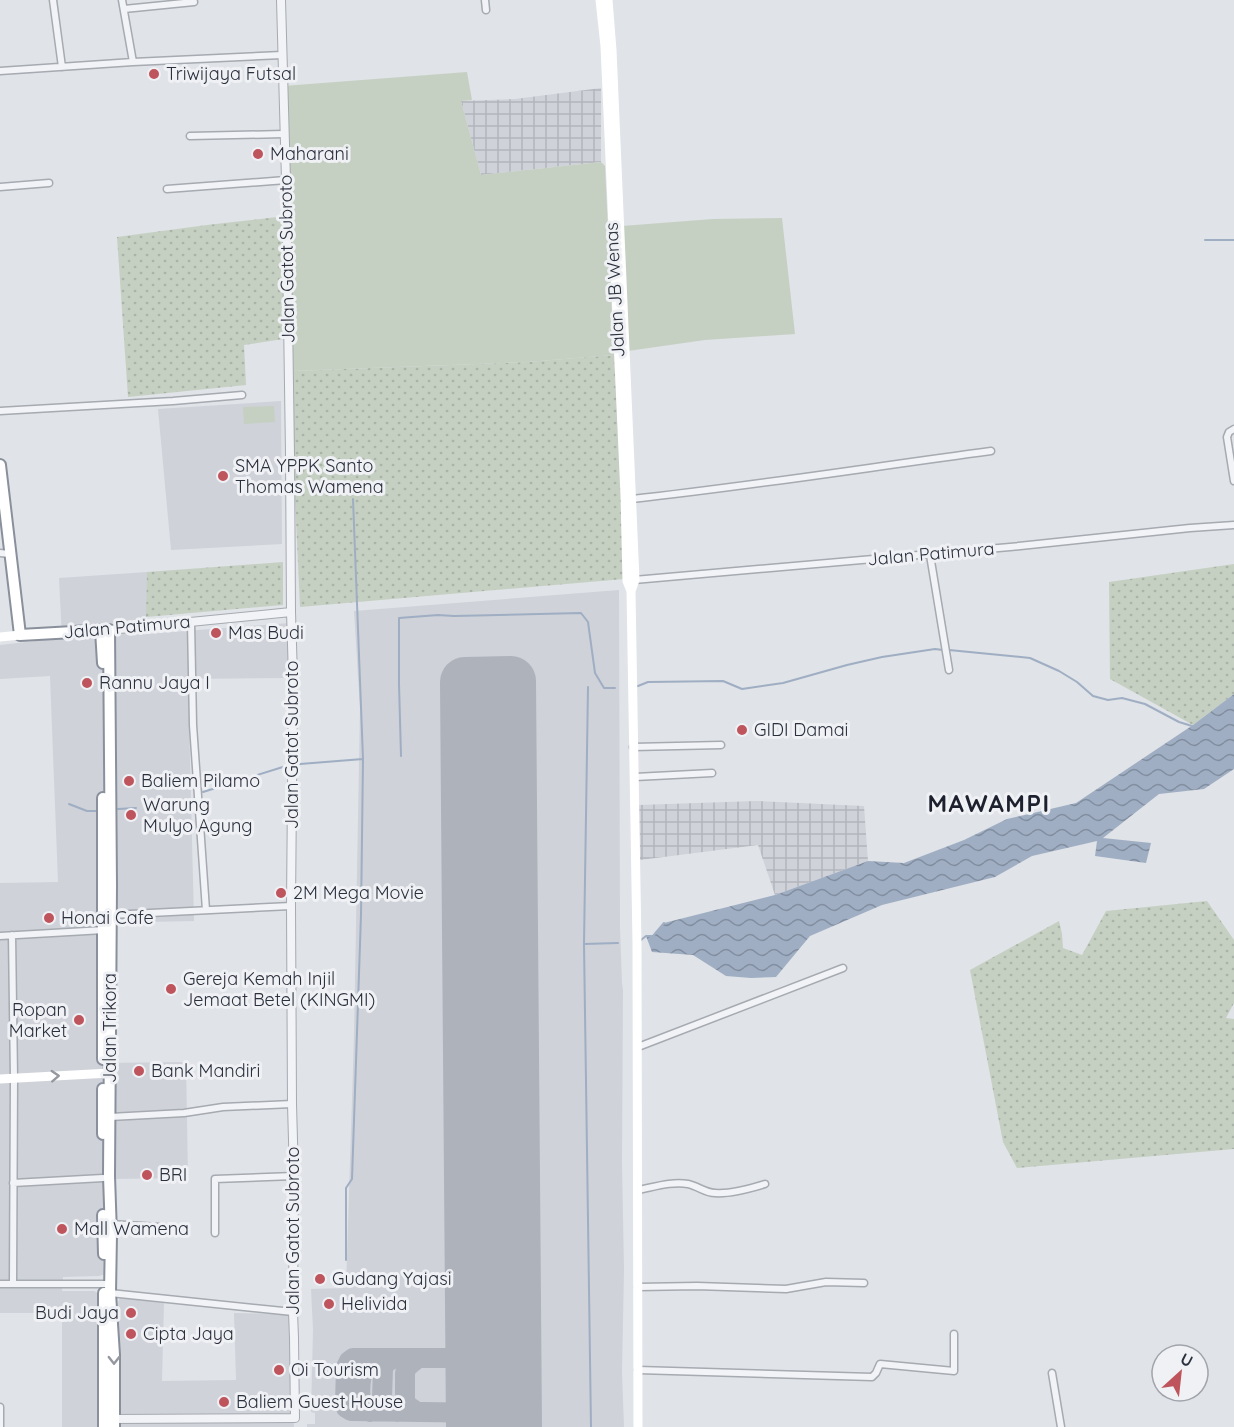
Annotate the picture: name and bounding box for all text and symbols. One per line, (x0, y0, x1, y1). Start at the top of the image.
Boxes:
place label: Triwijaya Futsal (166, 62, 296, 85)
marker: Triwijaya Futsal (147, 67, 161, 81)
place label: Maharani (270, 142, 349, 165)
marker: Maharani (251, 147, 265, 161)
street label: Jalan Gatot Subroto (274, 174, 299, 344)
street label: Jalan JB Wenas (599, 222, 630, 358)
place label: SMA YPPK Santo Thomas Wamena (235, 454, 384, 498)
marker: SMA YPPK Santo Thomas Wamena (216, 469, 230, 483)
street label: Jalan Patimura (867, 536, 995, 571)
street label: Jalan Patimura (63, 609, 191, 644)
place label: Mas Budi (228, 621, 304, 644)
marker: Mas Budi (209, 626, 223, 640)
street label: Jalan Gatot Subroto (280, 661, 303, 829)
place label: Rannu Jaya I (99, 671, 210, 694)
marker: Rannu Jaya I (80, 676, 94, 690)
place label: GIDI Damai (754, 718, 848, 741)
marker: GIDI Damai (735, 723, 749, 737)
place label: Baliem Pilamo (141, 769, 260, 792)
marker: Baliem Pilamo (122, 774, 136, 788)
district label: MAWAMPI (927, 788, 1051, 818)
place label: Warung Mulyo Agung (143, 793, 253, 837)
marker: Warung Mulyo Agung (124, 808, 138, 822)
place label: 2M Mega Movie (293, 881, 424, 904)
marker: 2M Mega Movie (274, 886, 288, 900)
place label: Honai Cafe (61, 906, 154, 929)
marker: Honai Cafe (42, 911, 56, 925)
place label: Gereja Kemah Injil Jemaat Betel (KINGMI) (183, 967, 375, 1011)
street label: Jalan Trikora (98, 973, 121, 1083)
marker: Gereja Kemah Injil Jemaat Betel (KINGMI) (164, 982, 178, 996)
place label: Ropan Market (9, 998, 67, 1042)
marker: Ropan Market (72, 1013, 86, 1027)
place label: Bank Mandiri (151, 1059, 260, 1082)
marker: Bank Mandiri (132, 1064, 146, 1078)
one-way arrow (51, 1070, 60, 1083)
street label: Jalan Gatot Subroto (281, 1147, 304, 1315)
place label: BRI (159, 1163, 187, 1186)
marker: BRI (140, 1168, 154, 1182)
place label: Mall Wamena (74, 1217, 189, 1240)
marker: Mall Wamena (55, 1222, 69, 1236)
place label: Gudang Yajasi (332, 1267, 452, 1290)
marker: Gudang Yajasi (313, 1272, 327, 1286)
place label: Helivida (341, 1292, 407, 1315)
marker: Helivida (322, 1297, 336, 1311)
place label: Budi Jaya (35, 1301, 119, 1324)
marker: Budi Jaya (124, 1306, 138, 1320)
place label: Cipta Jaya (143, 1322, 234, 1345)
marker: Cipta Jaya (124, 1327, 138, 1341)
north arrow (1150, 1343, 1210, 1403)
text: U (1177, 1348, 1196, 1371)
one-way arrow (108, 1355, 120, 1364)
place label: Oi Tourism (291, 1358, 379, 1381)
marker: Oi Tourism (272, 1363, 286, 1377)
place label: Baliem Guest House (236, 1390, 403, 1413)
marker: Baliem Guest House (217, 1395, 231, 1409)

